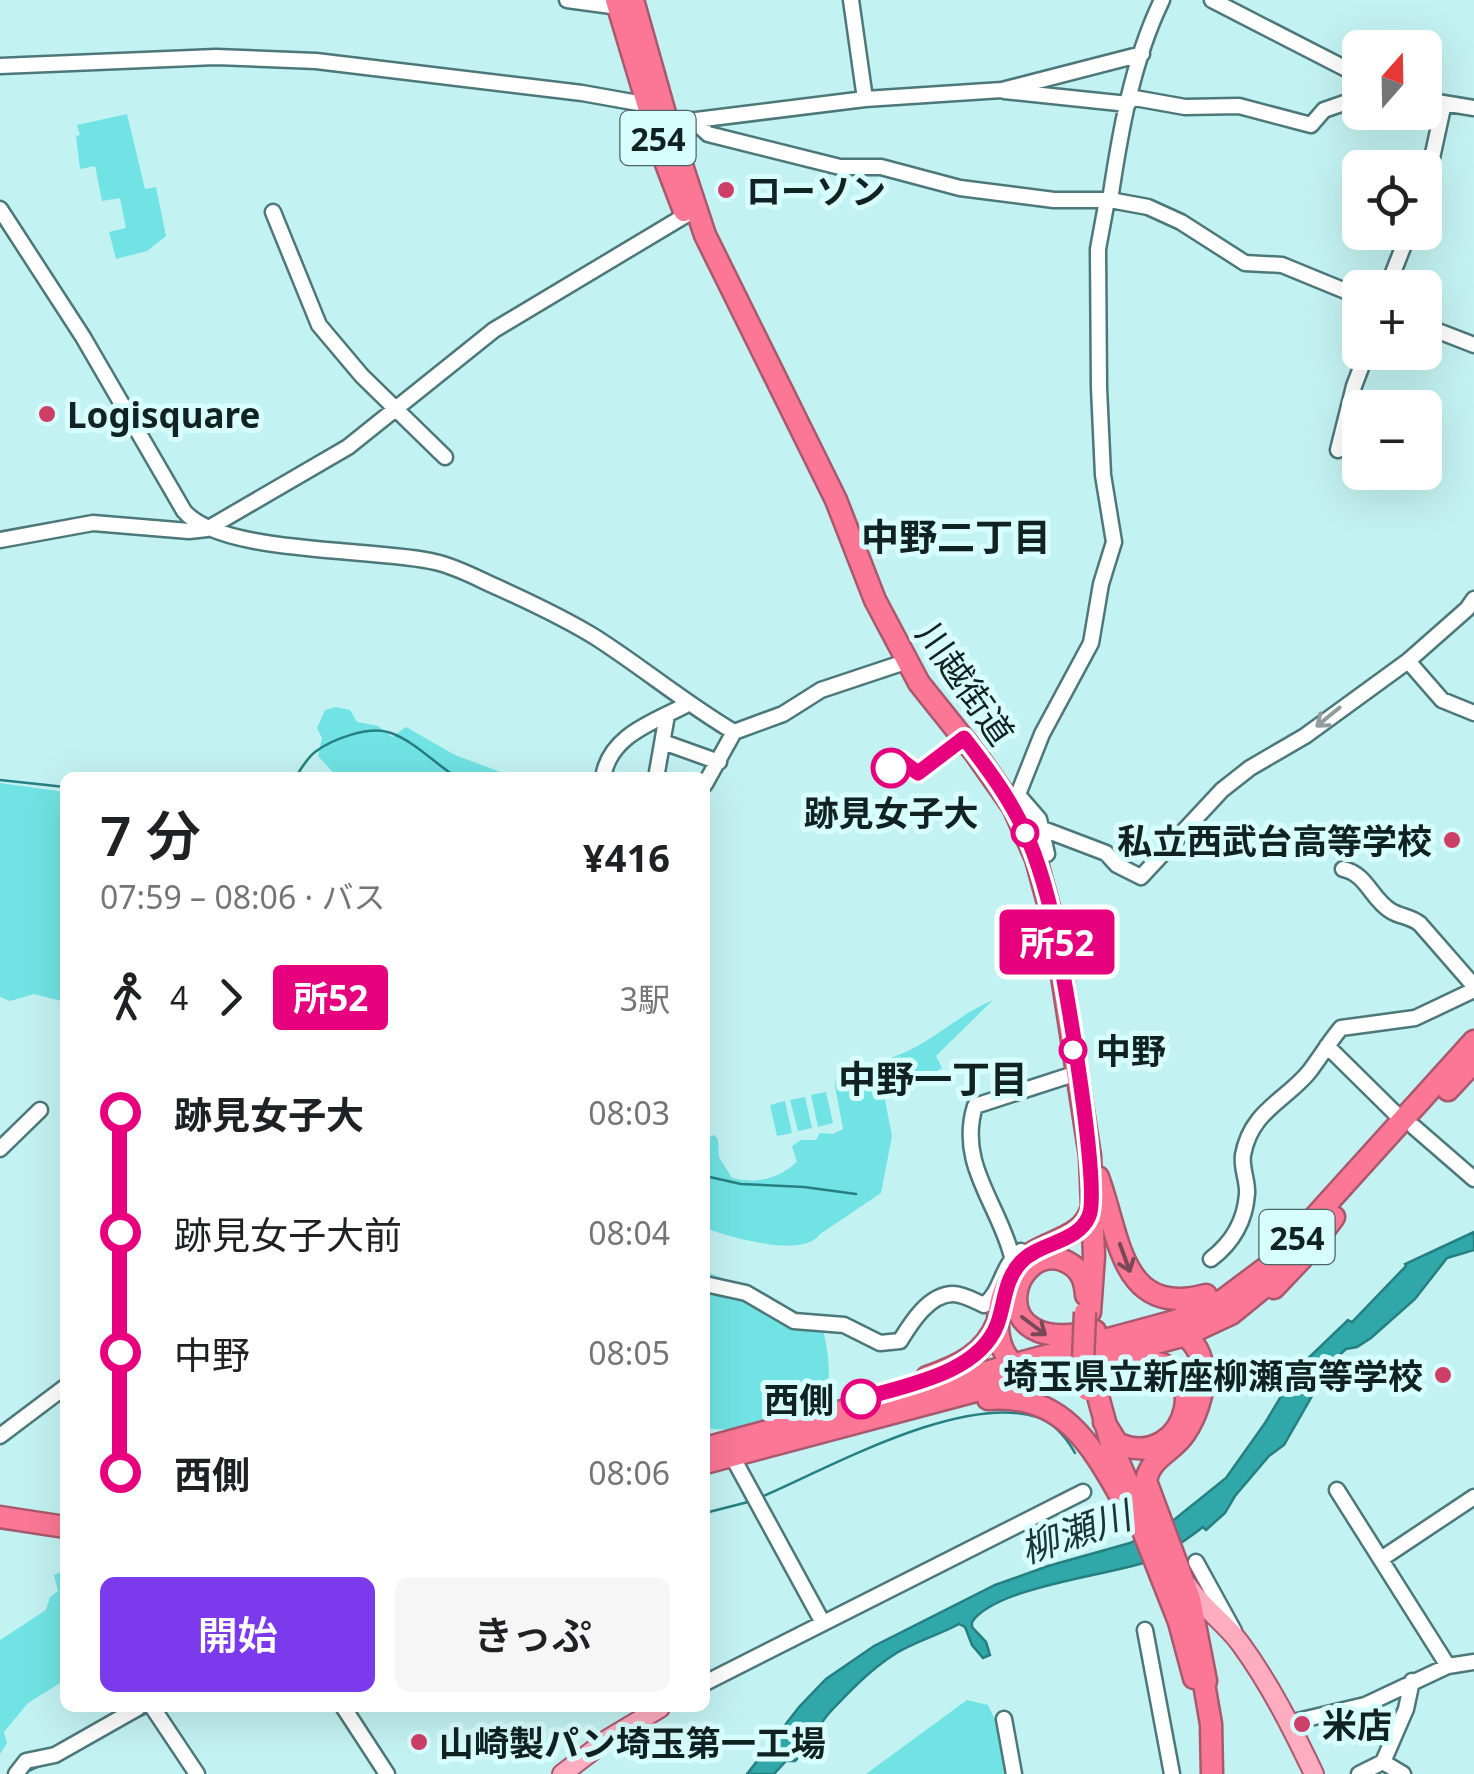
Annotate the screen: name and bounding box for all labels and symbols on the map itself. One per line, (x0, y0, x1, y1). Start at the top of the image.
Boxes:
north arrow (1342, 30, 1442, 130)
road number: 254 (620, 111, 696, 165)
place label: ローソン (746, 167, 886, 214)
marker: ローソン (715, 179, 737, 201)
place label: Logisquare (67, 391, 260, 438)
marker: Logisquare (36, 403, 58, 425)
district label: 中野二丁目 (861, 510, 1051, 562)
street label: 川越街道 (907, 612, 1025, 754)
one-way arrow (1315, 707, 1342, 728)
marker: 跡見女子大 (872, 749, 910, 787)
place label: 跡見女子大 (803, 789, 979, 836)
place label: 私立西武台高等学校 (1117, 817, 1432, 864)
unlabelled marker (1012, 820, 1038, 846)
marker: 私立西武台高等学校 (1441, 829, 1463, 851)
line badge: 所52 (1000, 910, 1114, 974)
place label: 中野 (1096, 1027, 1166, 1074)
marker: 中野 (1060, 1037, 1086, 1063)
district label: 中野一丁目 (838, 1052, 1028, 1104)
road number: 254 (1260, 1210, 1334, 1264)
one-way arrow (1117, 1242, 1135, 1273)
one-way arrow (1019, 1315, 1047, 1336)
place label: 埼玉県立新座柳瀬高等学校 (1003, 1352, 1423, 1399)
marker: 埼玉県立新座柳瀬高等学校 (1432, 1364, 1454, 1386)
place label: 西側 (764, 1376, 834, 1423)
marker: 西側 (842, 1380, 880, 1418)
water label: 柳瀬川 (1013, 1487, 1141, 1574)
place label: 米店 (1322, 1701, 1392, 1748)
marker: 米店 (1291, 1713, 1313, 1735)
place label: 山崎製パン埼玉第一工場 (439, 1719, 826, 1766)
marker: 山崎製パン埼玉第一工場 (408, 1731, 430, 1753)

